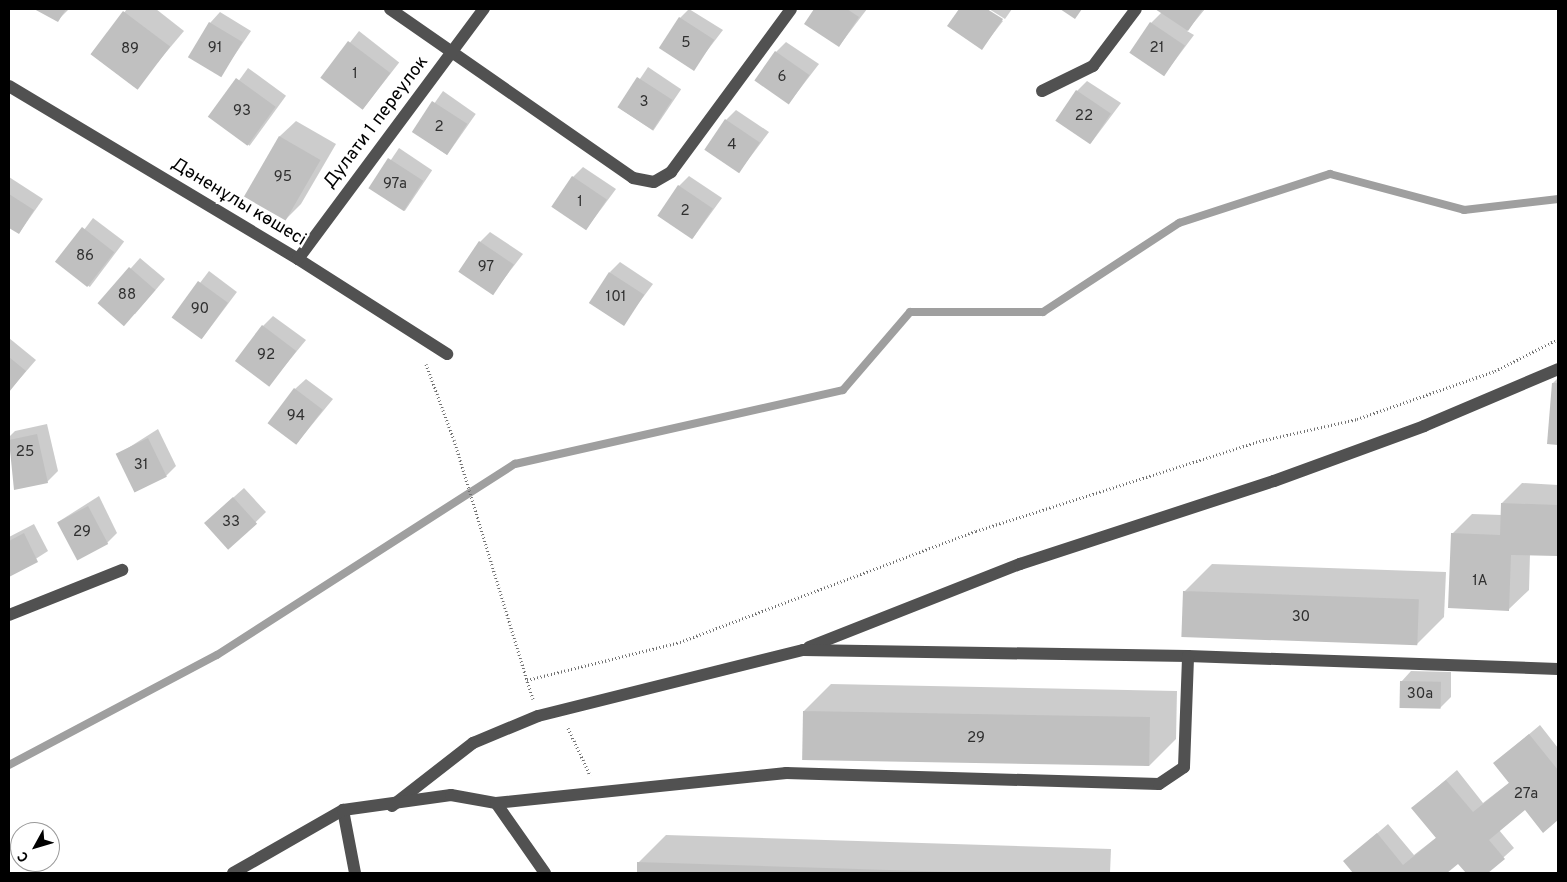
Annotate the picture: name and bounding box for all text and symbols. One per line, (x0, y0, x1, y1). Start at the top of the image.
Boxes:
house number: 5 (681, 35, 691, 53)
house number: 91 (208, 40, 222, 58)
house number: 21 (1150, 40, 1164, 58)
house number: 89 (121, 41, 139, 59)
street label: Дулати 1 переулок (320, 52, 434, 194)
house number: 1 (352, 66, 358, 84)
house number: 6 (778, 69, 786, 87)
house number: 3 (639, 94, 649, 112)
house number: 93 (233, 103, 251, 121)
house number: 22 (1075, 108, 1093, 126)
house number: 2 (434, 119, 444, 137)
house number: 4 (727, 137, 737, 155)
street label: Дәненұлы көшесі (167, 154, 309, 252)
house number: 95 (274, 169, 292, 187)
house number: 97а (383, 176, 407, 194)
house number: 1 (577, 194, 583, 212)
house number: 2 (680, 203, 690, 221)
house number: 86 (76, 248, 94, 266)
house number: 97 (478, 259, 494, 277)
house number: 88 (118, 287, 136, 305)
house number: 101 (606, 289, 626, 307)
house number: 90 (191, 301, 209, 319)
house number: 92 (257, 347, 275, 365)
house number: 94 (287, 408, 305, 426)
house number: 25 (16, 444, 34, 462)
house number: 31 (134, 457, 148, 475)
house number: 33 (222, 514, 240, 532)
house number: 29 (73, 524, 91, 542)
house number: 1А (1472, 573, 1488, 591)
house number: 30 (1292, 609, 1310, 627)
house number: 30а (1407, 686, 1433, 704)
house number: 29 (967, 730, 985, 748)
house number: 27а (1514, 786, 1538, 804)
north arrow (10, 822, 60, 872)
text: С (14, 847, 33, 865)

